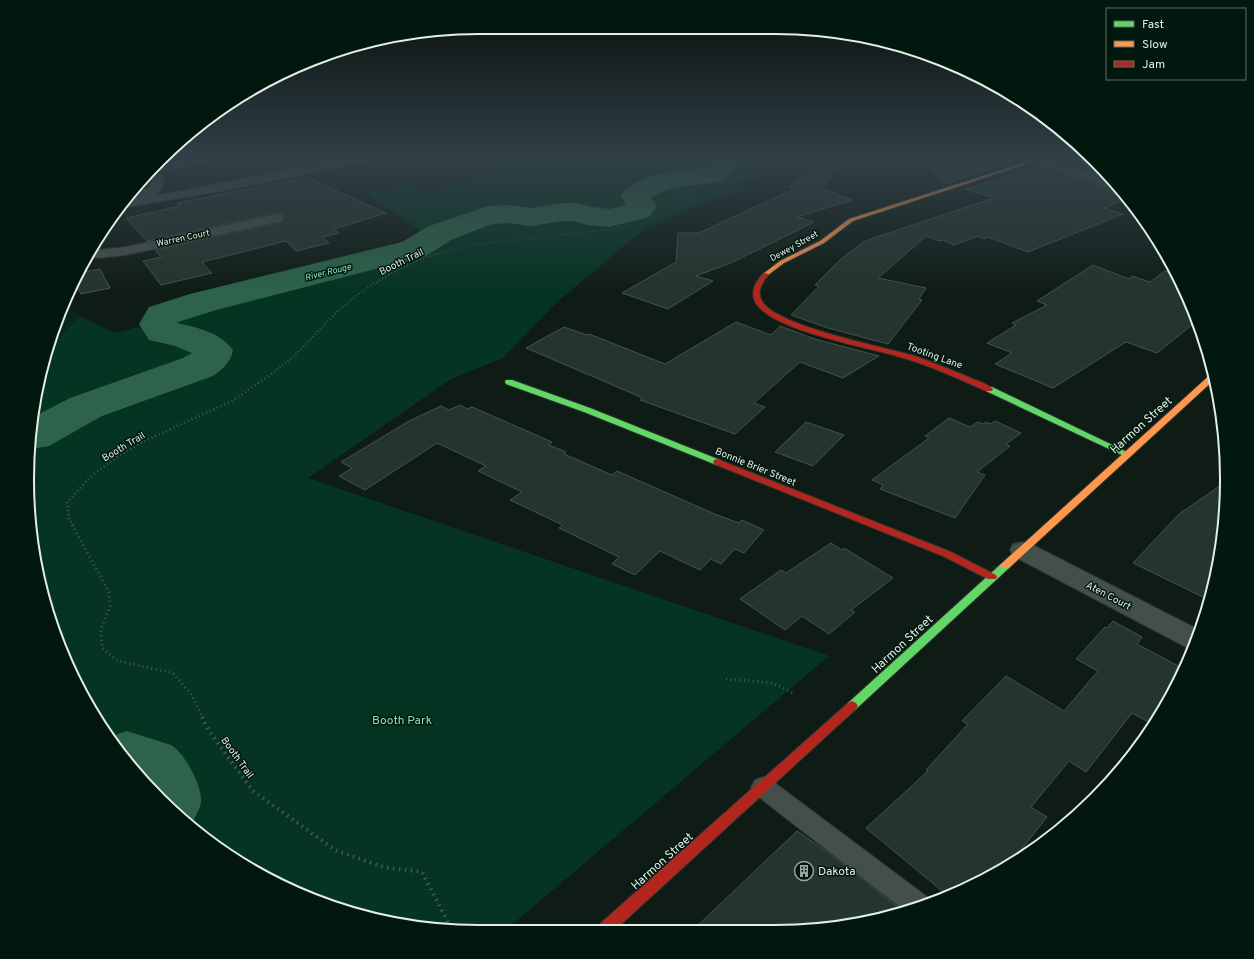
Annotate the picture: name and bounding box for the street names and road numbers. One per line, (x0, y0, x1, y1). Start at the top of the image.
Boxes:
street label: Warren Court (156, 227, 211, 249)
street label: Dewey Street (768, 229, 820, 264)
street label: Booth Trail (377, 246, 426, 279)
street label: Tooting Lane (905, 340, 964, 372)
street label: Harmon Street (1107, 393, 1176, 458)
street label: Booth Trail (100, 429, 148, 465)
street label: Bonnie Brier Street (713, 445, 798, 490)
street label: Aten Court (1083, 579, 1133, 614)
street label: Harmon Street (868, 612, 937, 677)
street label: Booth Trail (217, 735, 256, 781)
street label: Harmon Street (628, 829, 697, 894)

